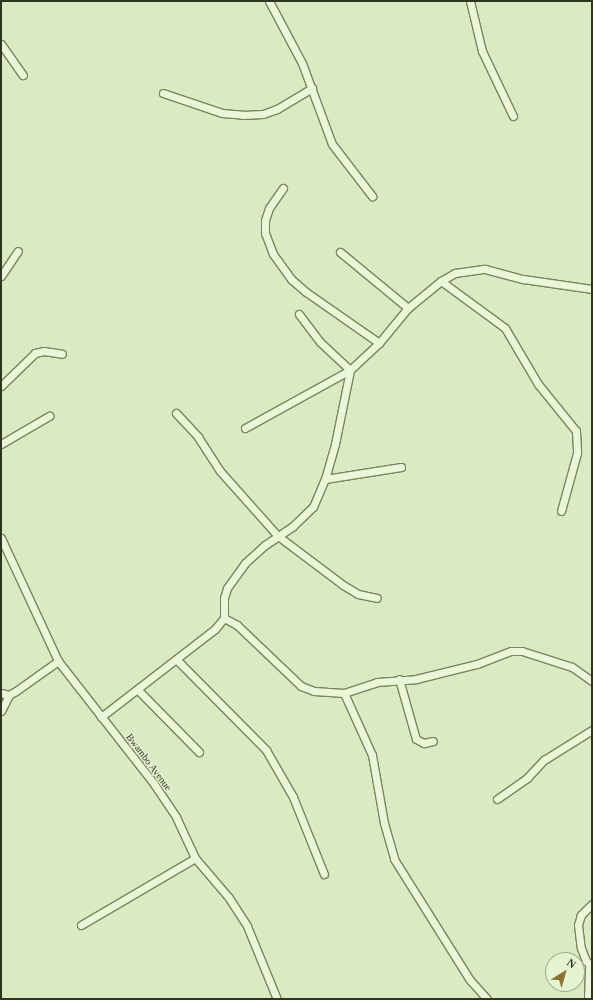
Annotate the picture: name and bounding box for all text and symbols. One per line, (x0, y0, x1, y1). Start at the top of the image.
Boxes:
street label: Bwambo Avenue (123, 731, 175, 793)
north arrow (545, 952, 585, 992)
text: N (565, 956, 578, 970)

